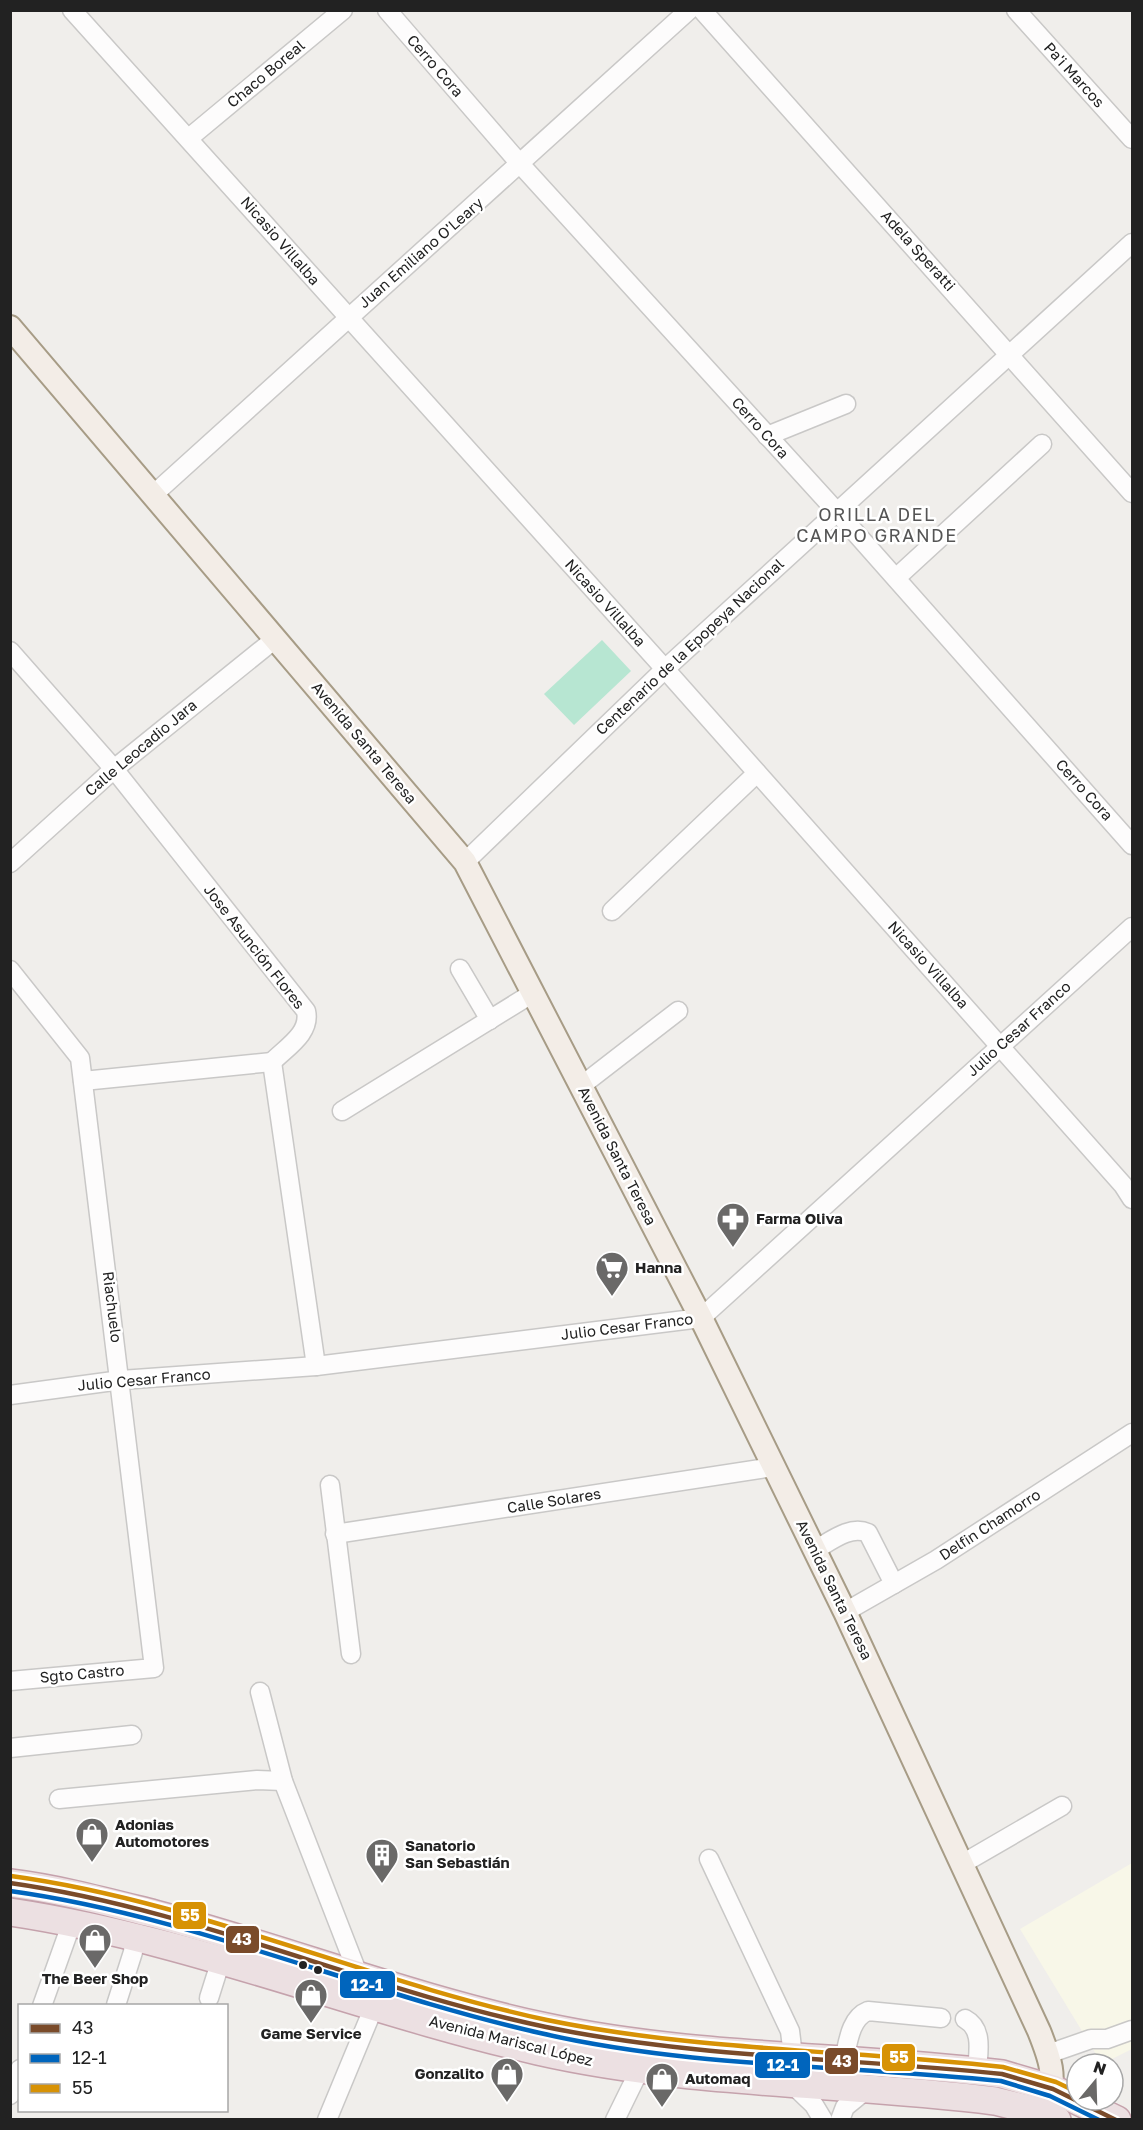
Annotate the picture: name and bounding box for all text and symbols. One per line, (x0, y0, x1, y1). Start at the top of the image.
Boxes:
street label: Cerro Cora (404, 31, 468, 100)
street label: Chaco Boreal (223, 36, 308, 111)
street label: Pa'i Marcos (1041, 38, 1109, 111)
street label: Nicasio Villalba (237, 192, 324, 288)
street label: Juan Emiliano O'Leary (354, 193, 487, 311)
street label: Adela Speratti (878, 206, 960, 294)
street label: Cerro Cora (728, 393, 793, 462)
district label: ORILLA DEL CAMPO GRANDE (796, 503, 958, 546)
street label: Centenario de la Epopeya Nacional (592, 554, 787, 738)
street label: Nicasio Villalba (562, 555, 650, 650)
street label: Avenida Santa Teresa (309, 678, 421, 807)
street label: Calle Leocadio Jara (81, 695, 200, 799)
street label: Cerro Cora (1052, 755, 1117, 824)
street label: Jose Asunción Flores (201, 881, 309, 1012)
street label: Nicasio Villalba (885, 917, 973, 1012)
street label: Julio Cesar Franco (963, 977, 1074, 1080)
street label: Avenida Santa Teresa (575, 1083, 661, 1228)
pharmacy icon: Farma Oliva (715, 1201, 751, 1248)
place label: Farma Oliva (756, 1209, 843, 1227)
supermarket icon: Hanna (594, 1250, 630, 1297)
place label: Hanna (635, 1258, 682, 1276)
street label: Riachuelo (100, 1270, 126, 1343)
street label: Julio Cesar Franco (560, 1309, 694, 1343)
street label: Julio Cesar Franco (77, 1364, 211, 1394)
street label: Calle Solares (506, 1484, 602, 1516)
street label: Delfin Chamorro (936, 1485, 1043, 1564)
street label: Avenida Santa Teresa (793, 1517, 877, 1662)
street label: Sgto Castro (39, 1660, 125, 1686)
place label: Adonias Automotores (115, 1815, 209, 1850)
shop icon: Adonias Automotores (74, 1816, 110, 1863)
place label: Sanatorio San Sebastián (405, 1836, 510, 1871)
building icon: Sanatorio San Sebastián (364, 1837, 400, 1884)
line badge: 55 (172, 1901, 207, 1930)
text: 55 (180, 1905, 200, 1925)
shop icon: The Beer Shop (77, 1922, 113, 1969)
line badge: 43 (225, 1925, 260, 1954)
text: 43 (232, 1929, 252, 1949)
unlabelled marker (297, 1959, 309, 1971)
unlabelled marker (312, 1964, 324, 1976)
place label: The Beer Shop (42, 1969, 148, 1987)
line badge: 12-1 (339, 1970, 396, 1999)
text: 12-1 (351, 1975, 383, 1995)
shop icon: Game Service (293, 1977, 329, 2024)
legend (18, 2004, 228, 2112)
street label: Avenida Mariscal López (428, 2011, 595, 2069)
text: 43 (72, 2016, 94, 2038)
place label: Game Service (260, 2024, 362, 2042)
line badge: 55 (881, 2043, 916, 2072)
text: 12-1 (72, 2046, 107, 2068)
line badge: 43 (824, 2047, 859, 2075)
text: 55 (889, 2047, 909, 2067)
line badge: 12-1 (754, 2051, 811, 2079)
text: 43 (832, 2051, 852, 2071)
north arrow (1065, 2052, 1125, 2112)
text: 12-1 (767, 2055, 799, 2075)
shop icon: Gonzalito (489, 2056, 525, 2103)
text: N (1091, 2056, 1109, 2079)
shop icon: Automaq (644, 2061, 680, 2108)
place label: Gonzalito (414, 2064, 484, 2082)
place label: Automaq (685, 2069, 750, 2087)
text: 55 (72, 2076, 93, 2098)

